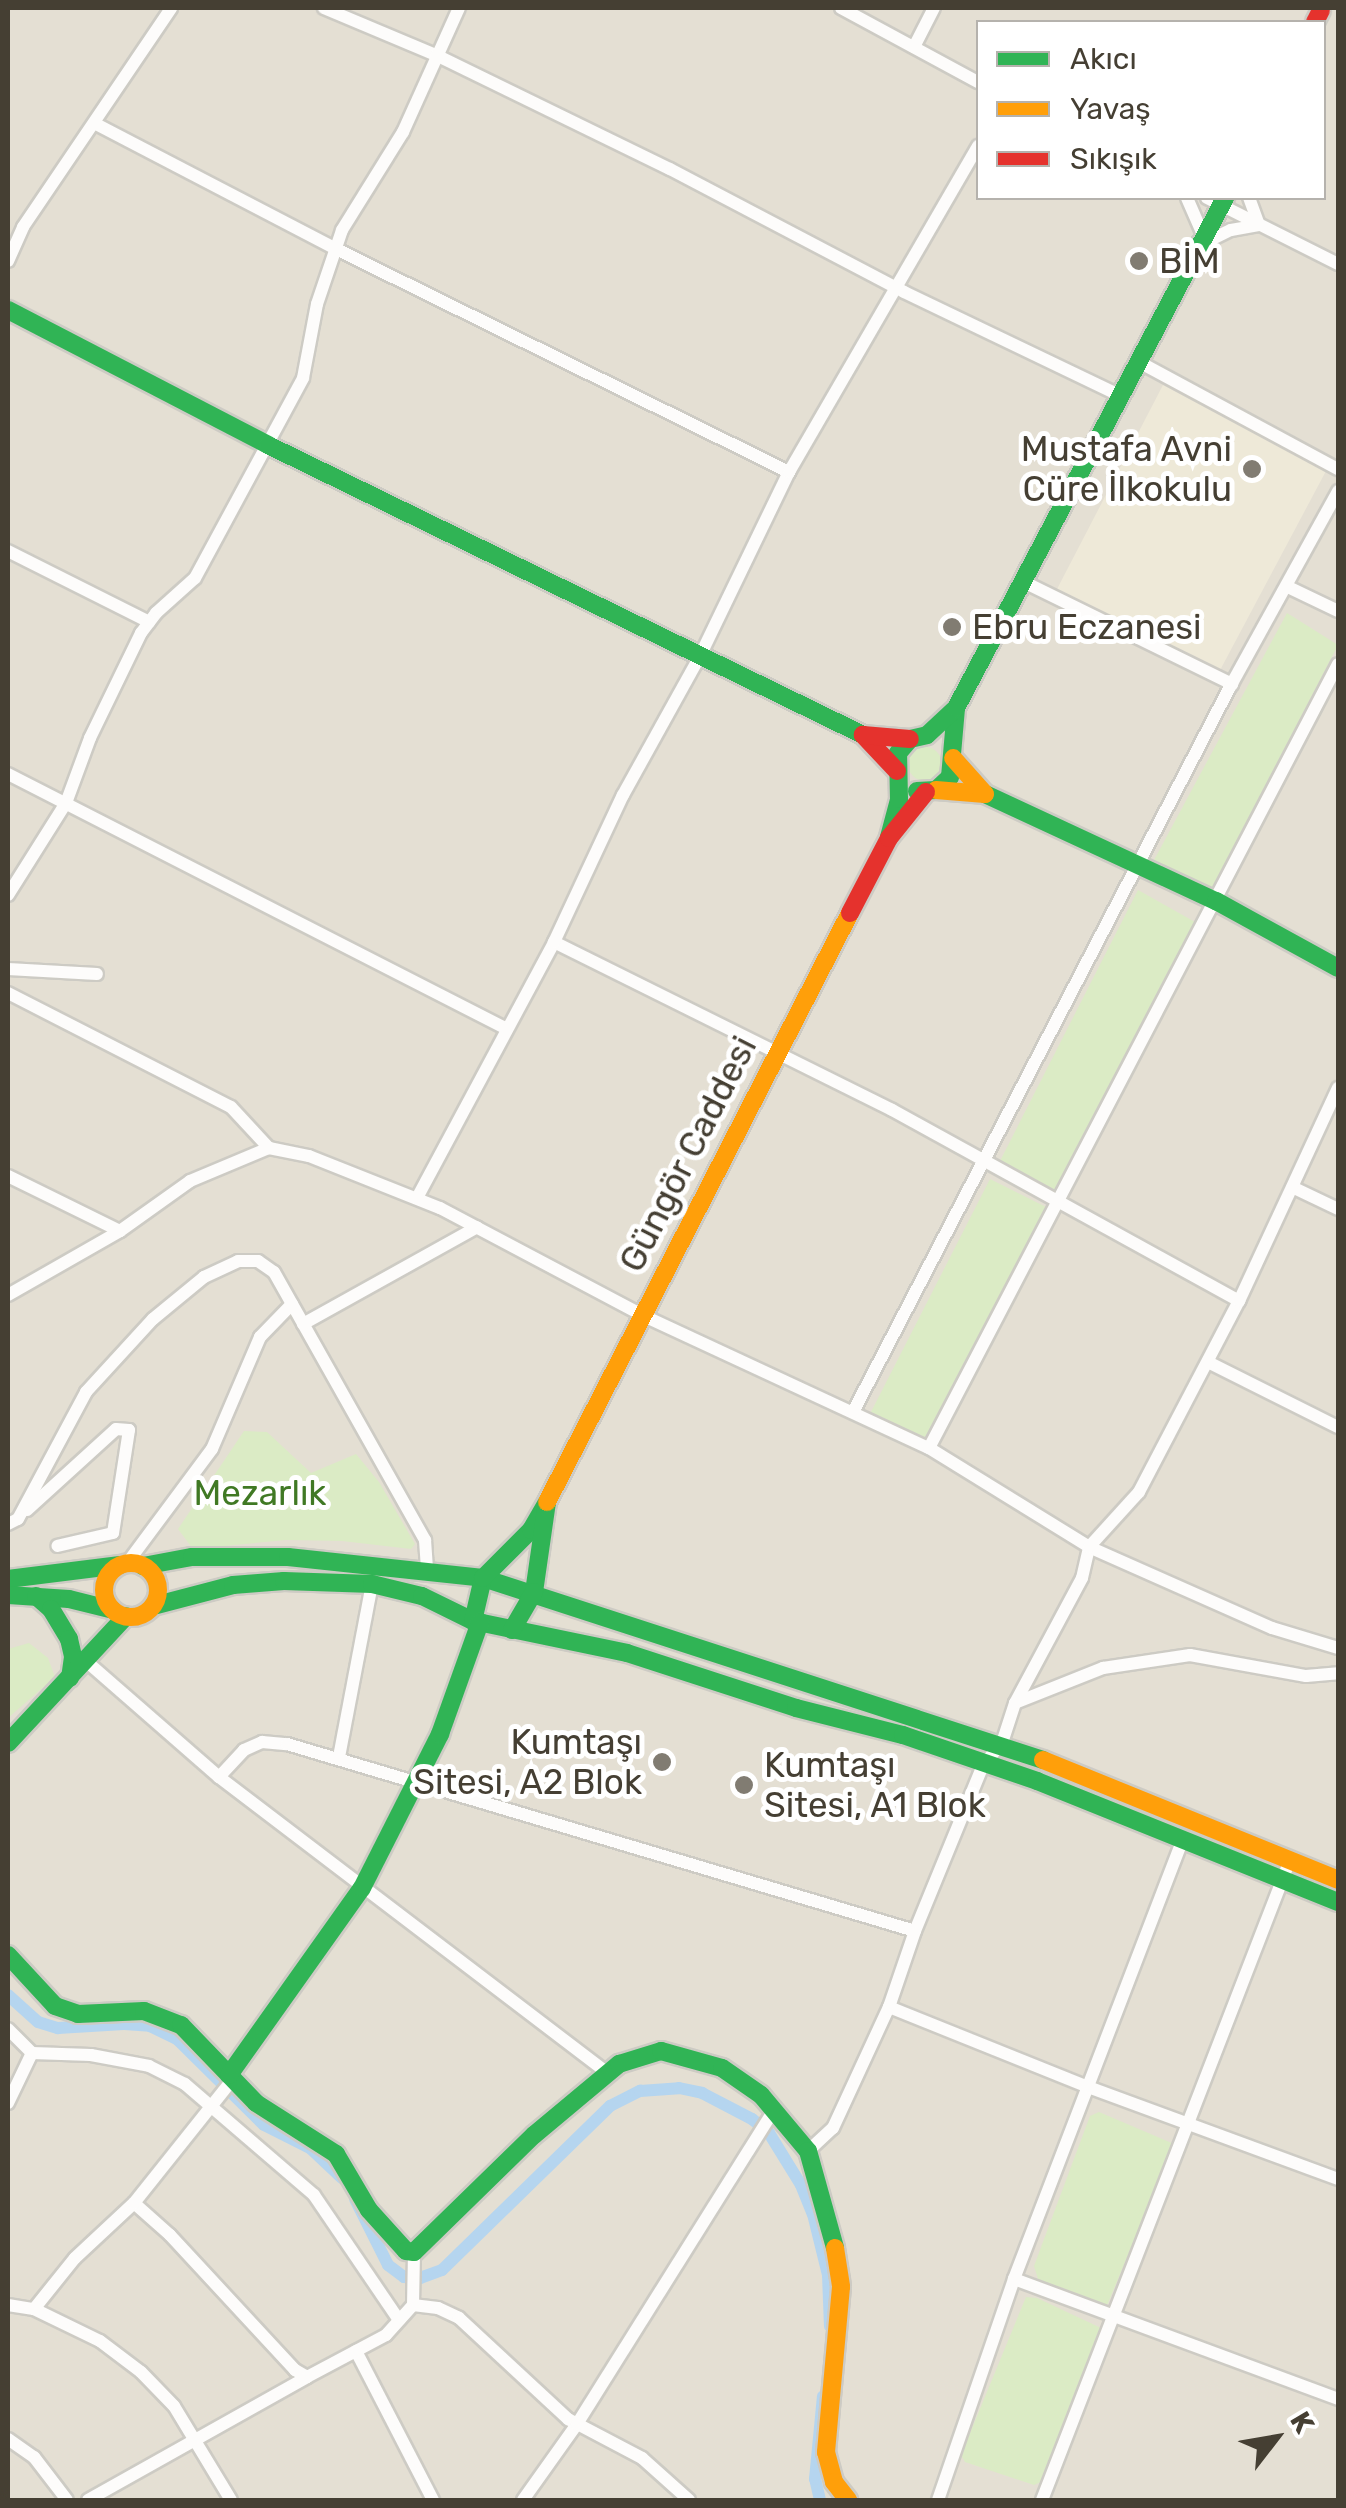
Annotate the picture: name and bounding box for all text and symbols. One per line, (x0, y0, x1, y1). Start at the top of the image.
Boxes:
legend (976, 20, 1326, 200)
text: Akıcı (1070, 41, 1137, 77)
text: Yavaş (1070, 91, 1151, 127)
text: Sıkışık (1070, 141, 1157, 177)
place label: BİM (1159, 240, 1220, 282)
marker: BİM (1128, 250, 1150, 272)
place label: Mustafa Avni Cüre İlkokulu (1020, 428, 1232, 510)
marker: Mustafa Avni Cüre İlkokulu (1241, 458, 1263, 480)
place label: Ebru Eczanesi (972, 606, 1202, 648)
marker: Ebru Eczanesi (941, 616, 963, 638)
street label: Güngör Caddesi (610, 1029, 766, 1279)
park label: Mezarlık (194, 1472, 326, 1514)
place label: Kumtaşı Sitesi, A2 Blok (412, 1721, 642, 1803)
place label: Kumtaşı Sitesi, A1 Blok (764, 1744, 987, 1826)
marker: Kumtaşı Sitesi, A2 Blok (651, 1751, 673, 1773)
marker: Kumtaşı Sitesi, A1 Blok (733, 1774, 755, 1796)
north arrow (1226, 2388, 1326, 2488)
text: K (1283, 2406, 1321, 2439)

